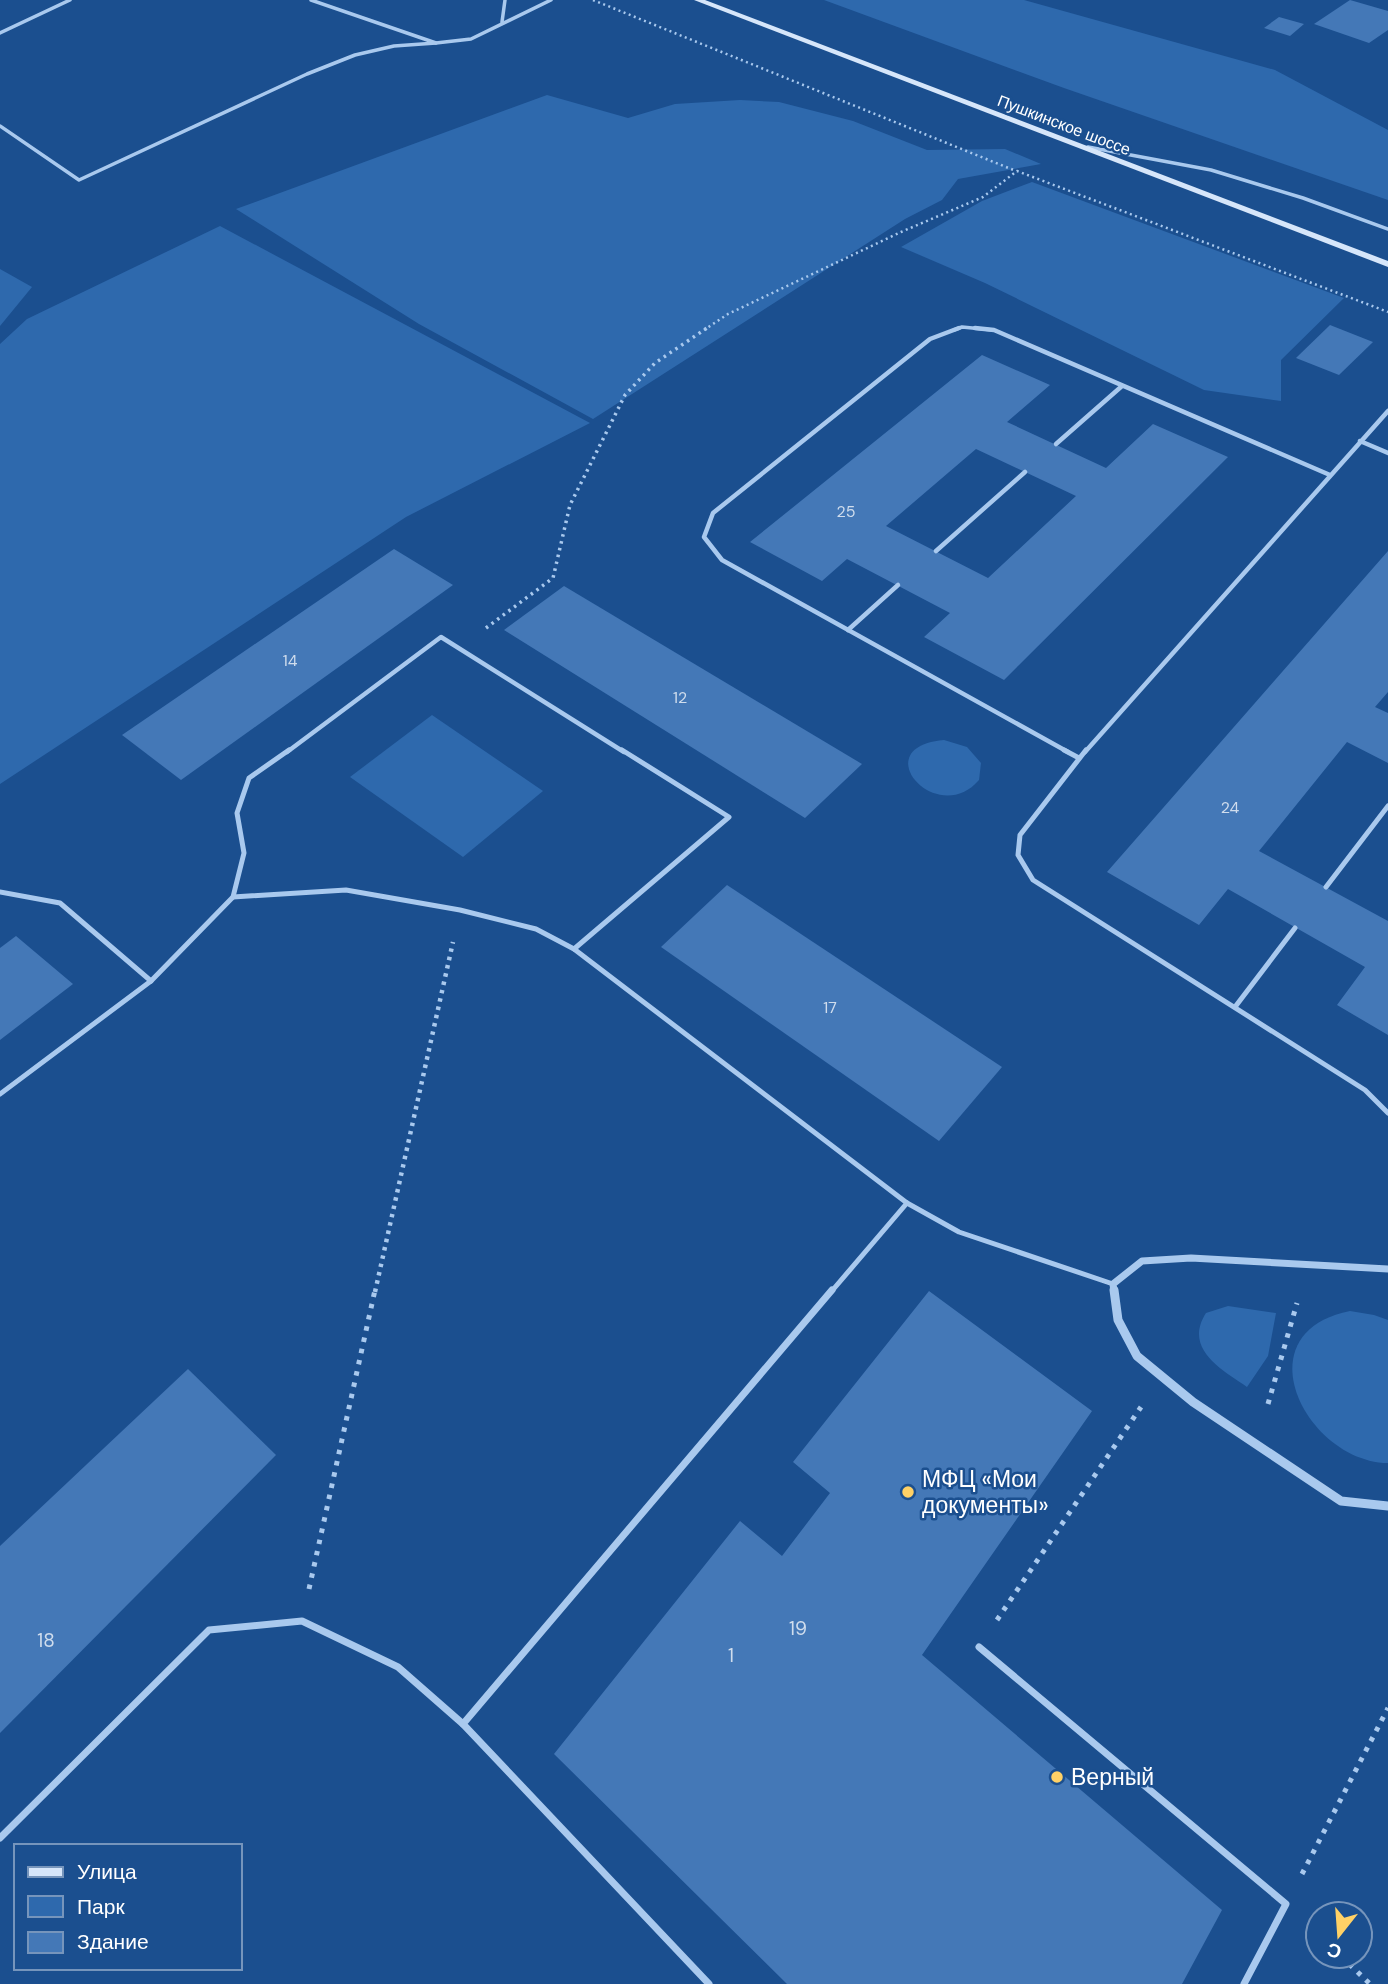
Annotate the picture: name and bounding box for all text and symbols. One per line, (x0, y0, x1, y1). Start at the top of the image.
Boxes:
street label: Пушкинское шоссе (994, 90, 1134, 160)
house number: 25 (837, 501, 855, 522)
house number: 14 (283, 650, 298, 671)
house number: 12 (673, 687, 687, 708)
house number: 24 (1221, 797, 1240, 818)
house number: 17 (823, 997, 837, 1018)
place label: МФЦ «Мои документы» (922, 1464, 1049, 1520)
marker: МФЦ «Мои документы» (900, 1484, 916, 1500)
house number: 19 (789, 1616, 807, 1641)
house number: 18 (37, 1628, 55, 1653)
house number: 1 (728, 1643, 734, 1668)
place label: Верный (1071, 1762, 1154, 1792)
marker: Верный (1049, 1769, 1065, 1785)
legend (14, 1844, 242, 1970)
text: Улица (77, 1858, 137, 1886)
text: Парк (77, 1893, 125, 1921)
north arrow (1304, 1900, 1374, 1970)
text: Здание (77, 1928, 149, 1956)
text: С (1324, 1937, 1344, 1965)

